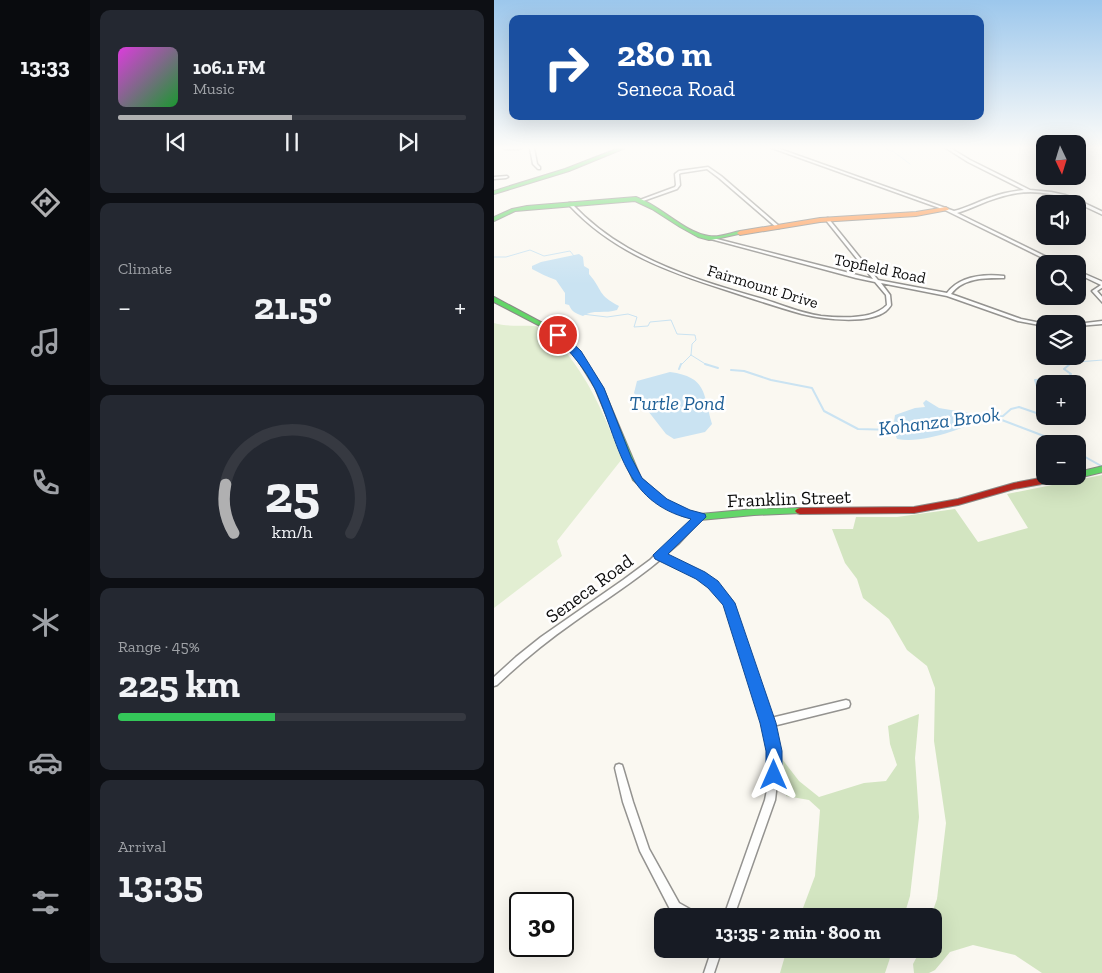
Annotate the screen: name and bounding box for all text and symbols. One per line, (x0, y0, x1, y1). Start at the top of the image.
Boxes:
text: 280 m (617, 33, 712, 75)
icon: right (534, 35, 599, 100)
text: 13:33 (20, 53, 70, 80)
text: 106.1 FM (193, 56, 265, 79)
text: Seneca Road (617, 75, 735, 102)
text: Music (193, 79, 235, 98)
icon: previous (162, 128, 190, 156)
icon: pause (278, 128, 306, 156)
icon: next (394, 128, 422, 156)
north arrow (1036, 135, 1086, 185)
map controls (1036, 135, 1086, 485)
icon: directions (28, 185, 63, 220)
button: sound (1036, 195, 1086, 245)
street label: Topfield Road (832, 249, 928, 288)
button: search (1036, 255, 1086, 305)
text: Climate (118, 259, 172, 278)
street label: Fairmount Drive (705, 261, 821, 312)
text: 21.5° (254, 283, 332, 329)
text: − (118, 291, 131, 324)
text: + (454, 291, 466, 324)
pin (537, 314, 579, 356)
button: layers (1036, 315, 1086, 365)
icon: arrive (544, 321, 572, 349)
icon: music (28, 325, 63, 360)
button: + (1036, 375, 1086, 425)
water label: Turtle Pond (629, 391, 725, 415)
water label: Kohanza Brook (877, 402, 1001, 440)
button: − (1036, 435, 1086, 485)
text: 25 (264, 463, 320, 525)
icon: phone (28, 465, 63, 500)
street label: Franklin Street (727, 485, 851, 512)
text: km/h (272, 521, 312, 543)
street label: Seneca Road (541, 549, 638, 628)
icon: climate (28, 605, 63, 640)
text: Range · 45% (118, 637, 200, 656)
text: 225 km (118, 661, 240, 707)
icon: car (28, 745, 63, 780)
position arrow (747, 748, 799, 800)
text: Arrival (118, 837, 166, 856)
text: 13:35 (118, 861, 203, 907)
icon: filters (28, 885, 63, 920)
speed limit sign: 30 (509, 892, 574, 957)
text: 13:35 · 2 min · 800 m (715, 921, 881, 944)

